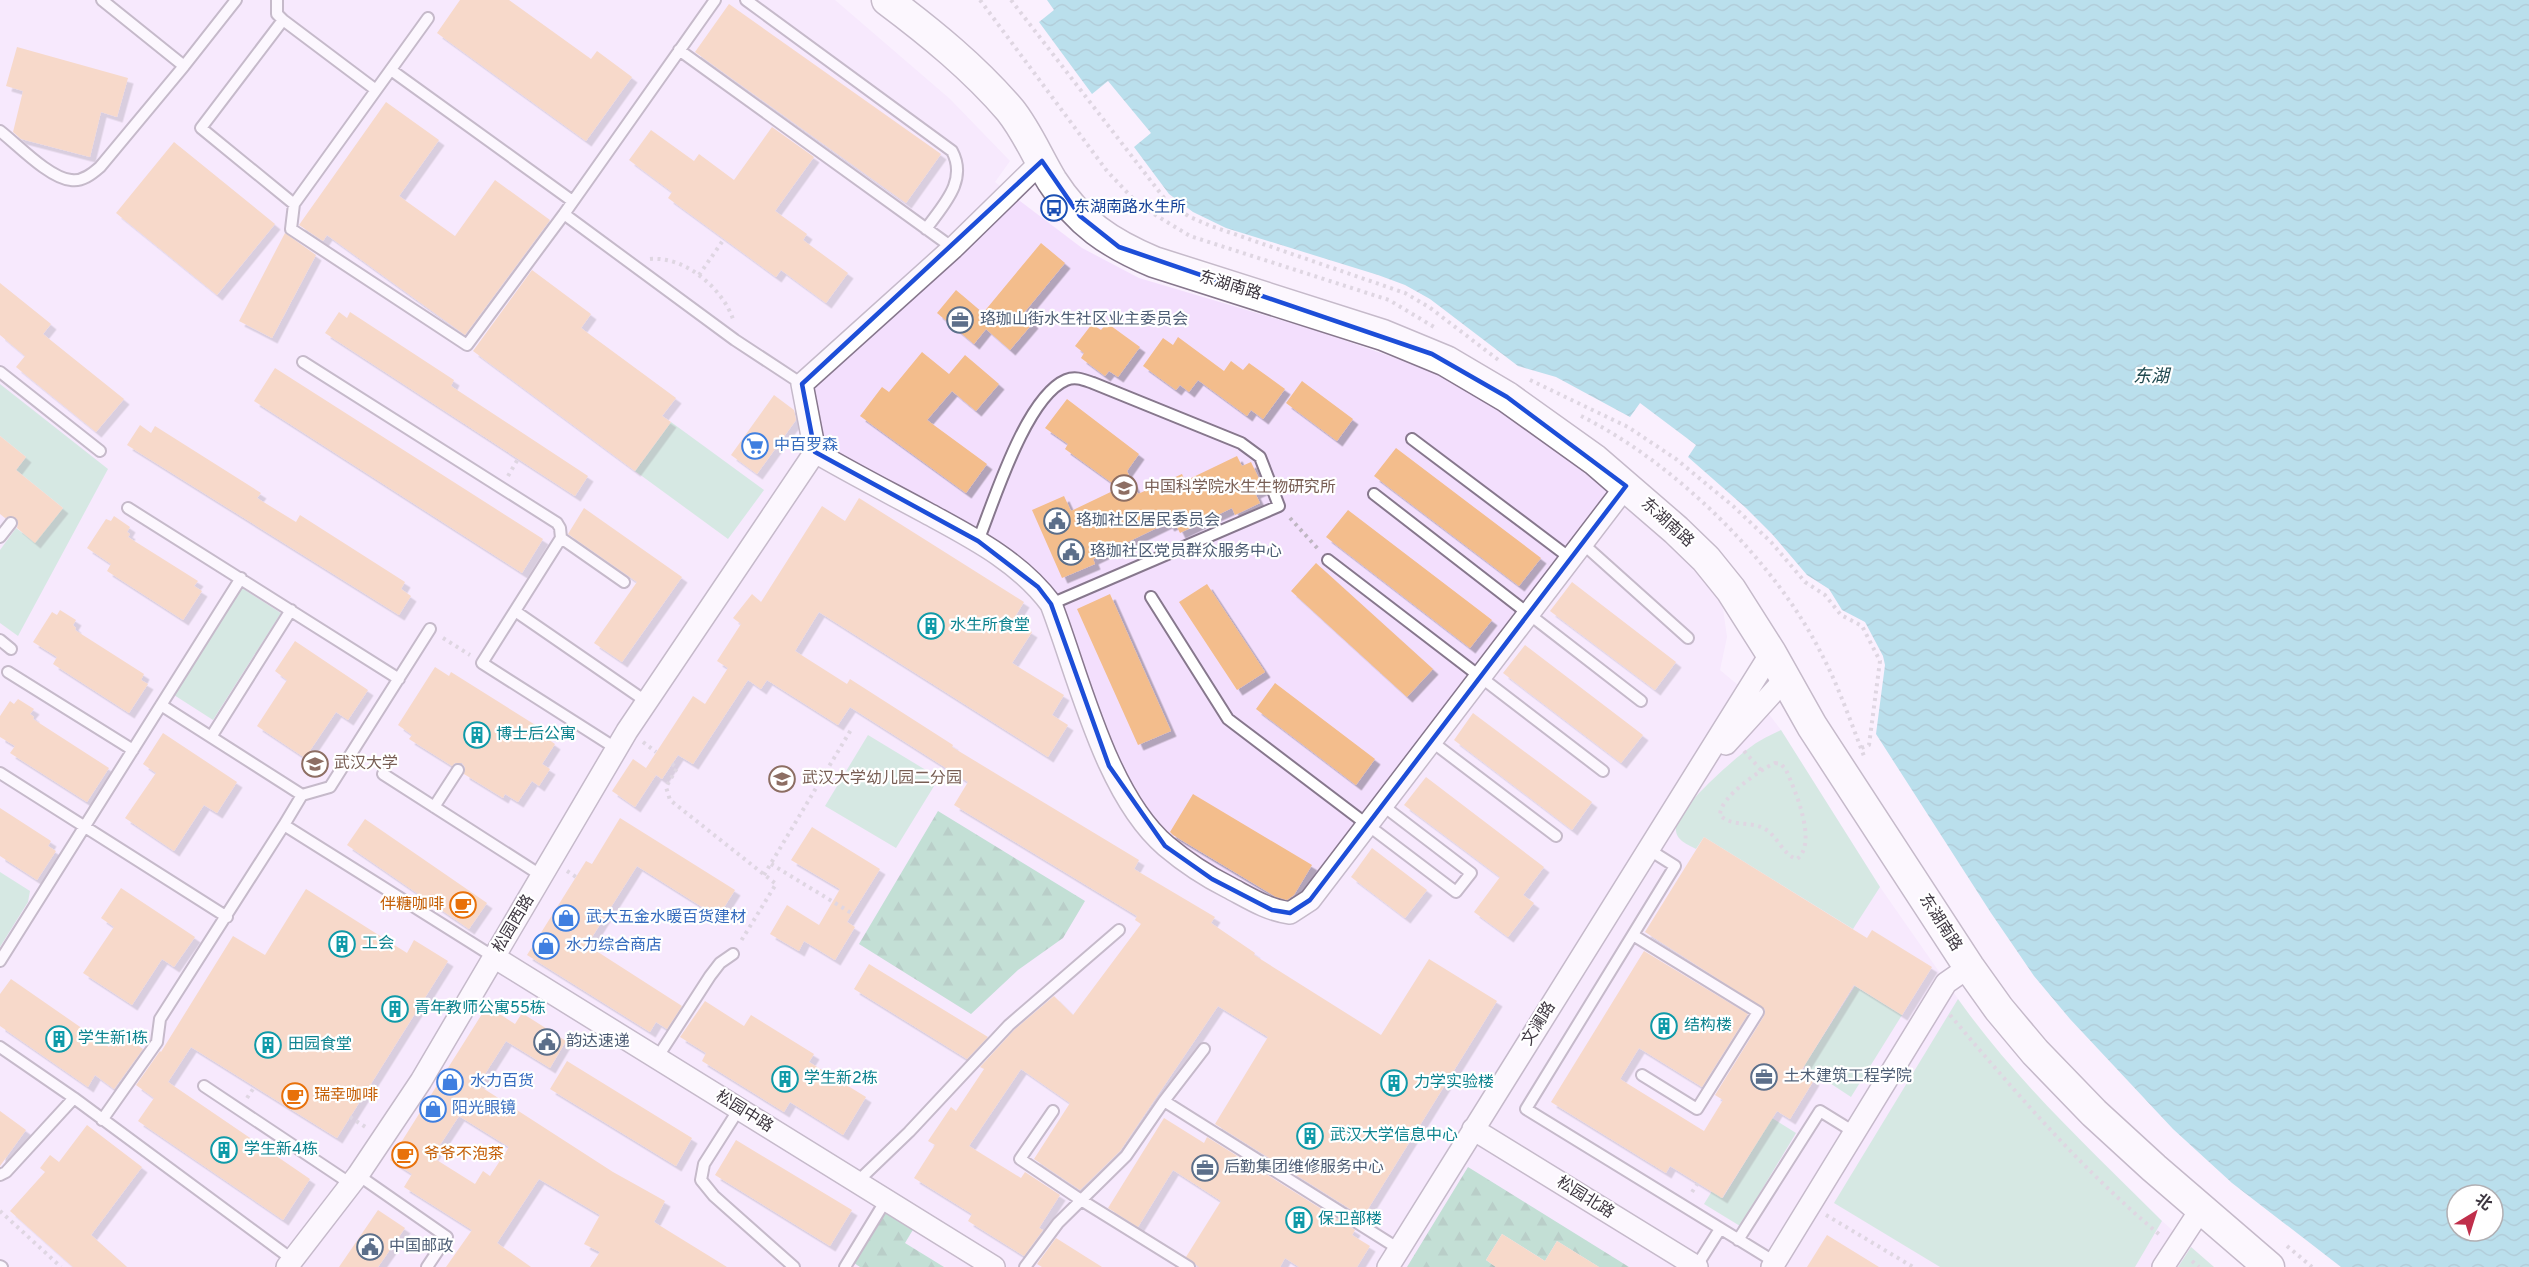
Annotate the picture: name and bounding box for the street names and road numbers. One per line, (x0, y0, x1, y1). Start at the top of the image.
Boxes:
street label: 东湖南路 (1196, 267, 1264, 305)
street label: 东湖南路 (1637, 494, 1697, 552)
street label: 松园西路 (489, 891, 539, 957)
street label: 东湖南路 (1914, 891, 1966, 955)
street label: 文澜路 (1518, 998, 1560, 1050)
street label: 松园中路 (712, 1087, 776, 1137)
street label: 松园北路 (1553, 1173, 1617, 1223)

